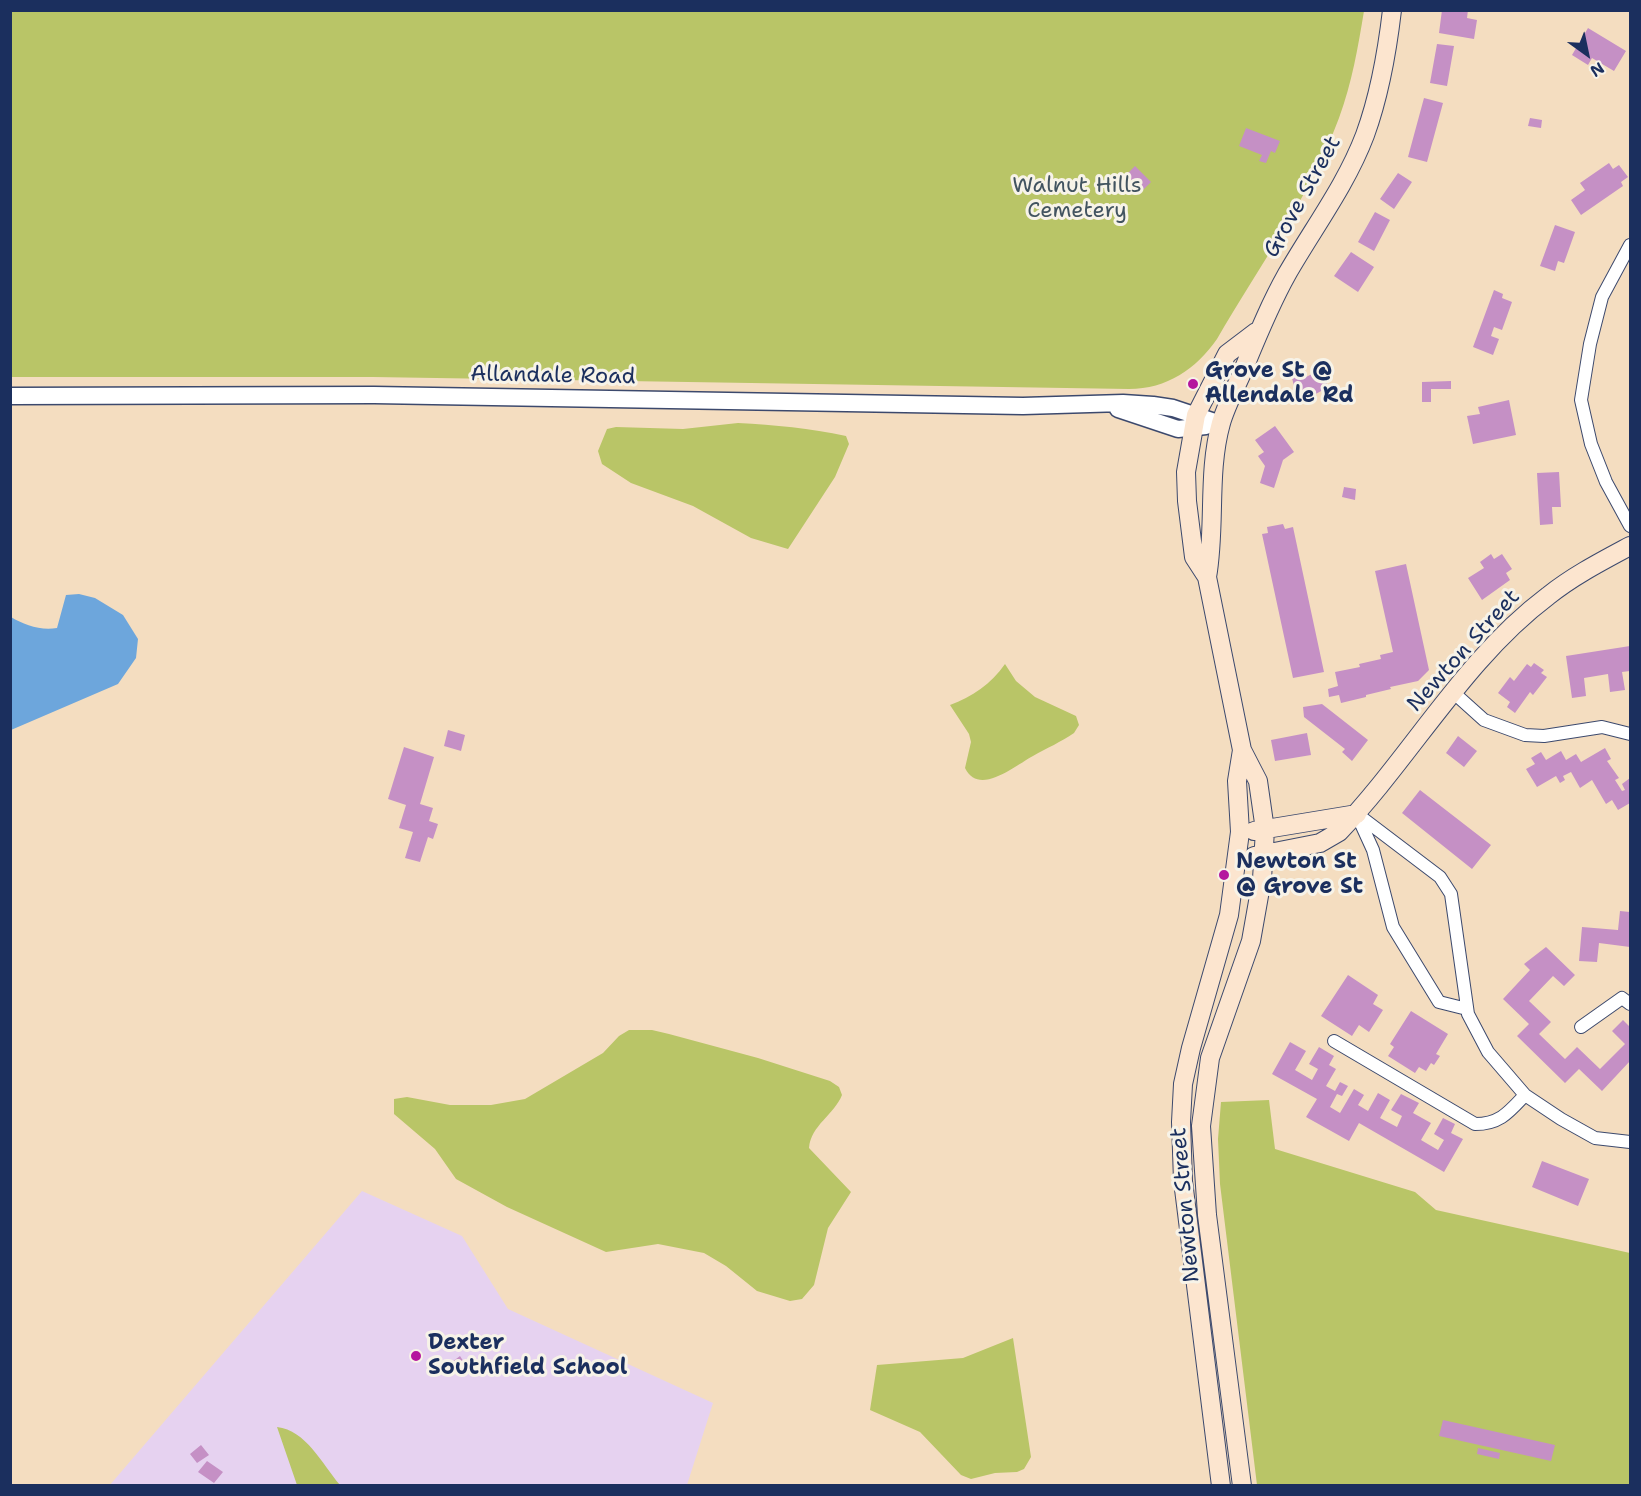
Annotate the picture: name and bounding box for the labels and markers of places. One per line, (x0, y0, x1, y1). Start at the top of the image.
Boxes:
place label: Grove St @ Allendale Rd (1205, 358, 1354, 410)
marker: Grove St @ Allendale Rd (1186, 377, 1200, 391)
place label: Newton St @ Grove St (1236, 849, 1363, 900)
marker: Newton St @ Grove St (1217, 868, 1231, 882)
place label: Dexter Southfield School (428, 1330, 627, 1382)
marker: Dexter Southfield School (409, 1349, 423, 1363)

